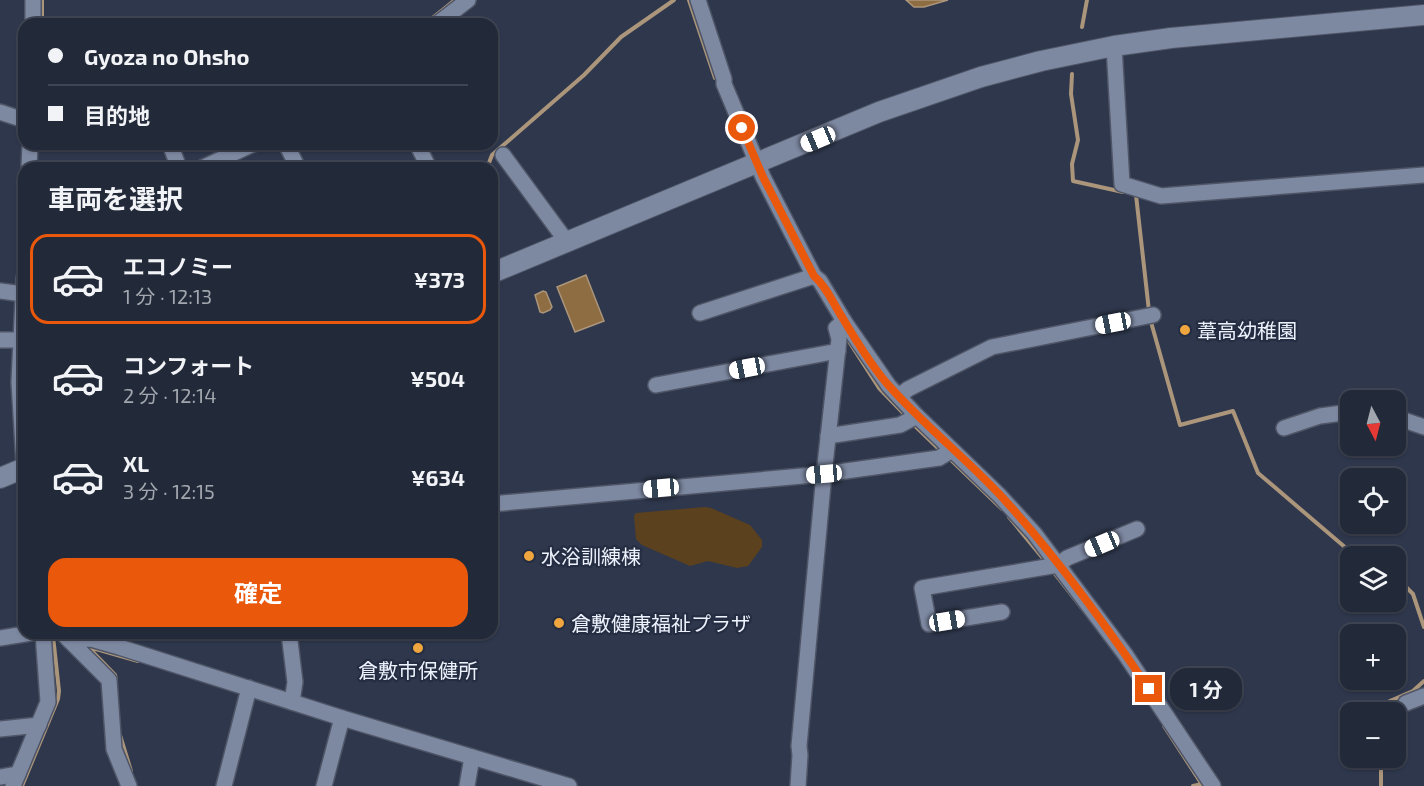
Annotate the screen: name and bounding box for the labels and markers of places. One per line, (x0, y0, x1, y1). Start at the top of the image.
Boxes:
place label: 葦高幼稚園 (1197, 318, 1297, 342)
marker: 葦高幼稚園 (1178, 323, 1192, 337)
place label: 水浴訓練棟 (541, 544, 641, 568)
marker: 水浴訓練棟 (522, 549, 536, 563)
place label: 倉敷健康福祉プラザ (571, 611, 751, 635)
marker: 倉敷健康福祉プラザ (552, 616, 566, 630)
marker: 倉敷市保健所 (411, 641, 425, 655)
place label: 倉敷市保健所 (358, 658, 478, 682)

